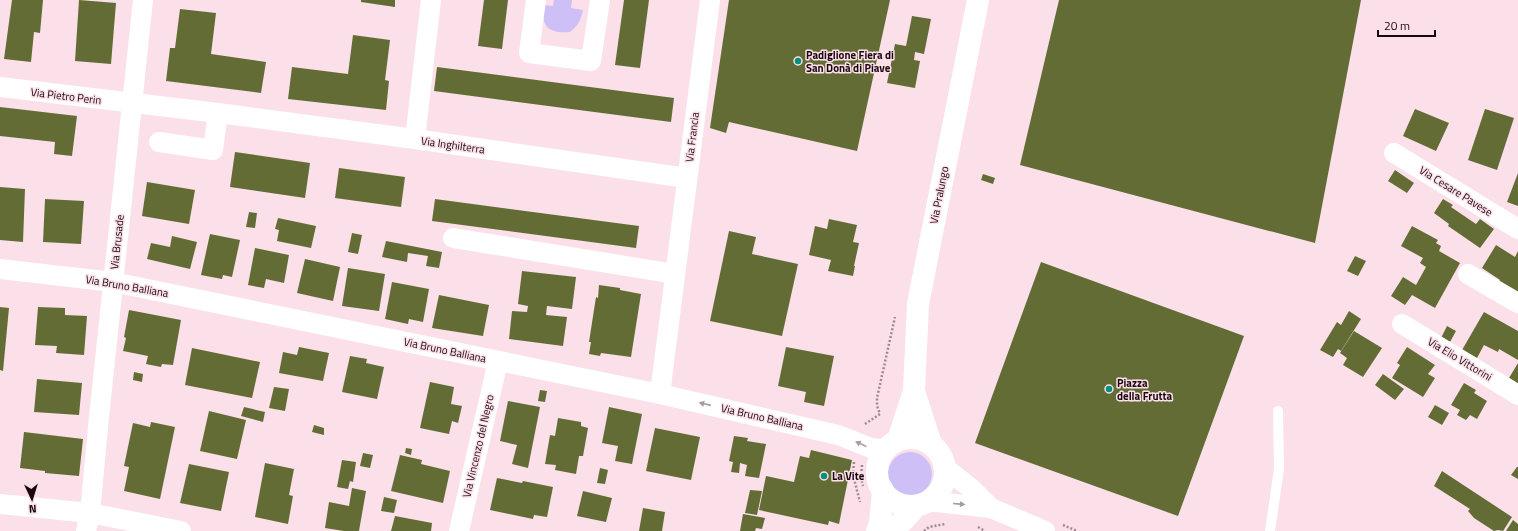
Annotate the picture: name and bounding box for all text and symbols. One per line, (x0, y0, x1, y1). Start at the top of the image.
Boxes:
scale bar (1378, 12, 1435, 38)
text: 20 m (1384, 16, 1410, 35)
place label: Padiglione Fiera di San Donà di Piave (806, 47, 894, 76)
marker: Padiglione Fiera di San Donà di Piave (793, 56, 803, 66)
street label: Via Pietro Perin (30, 84, 102, 108)
street label: Via Francia (681, 111, 703, 163)
street label: Via Inghilterra (420, 133, 486, 157)
street label: Via Cesare Pavese (1416, 162, 1496, 220)
street label: Via Pralungo (926, 165, 952, 225)
street label: Via Brusade (106, 213, 128, 270)
street label: Via Bruno Balliana (84, 271, 170, 301)
street label: Via Bruno Balliana (402, 333, 488, 367)
street label: Via Elio Vittorini (1425, 333, 1495, 385)
place label: Piazza della Frutta (1117, 375, 1172, 404)
marker: Piazza della Frutta (1104, 384, 1114, 394)
street label: Via Vincenzo del Negro (458, 393, 498, 499)
street label: Via Bruno Balliana (719, 400, 805, 434)
one-way arrow (698, 401, 711, 407)
one-way arrow (856, 441, 867, 447)
place label: La Vite (832, 468, 865, 484)
marker: La Vite (819, 471, 829, 481)
north arrow (12, 479, 52, 519)
text: N (28, 501, 37, 517)
one-way arrow (953, 501, 965, 507)

